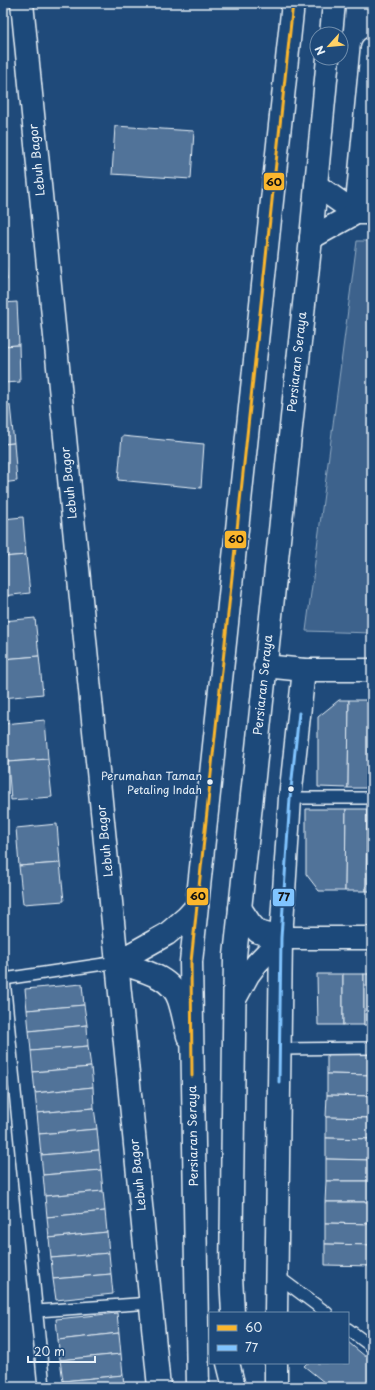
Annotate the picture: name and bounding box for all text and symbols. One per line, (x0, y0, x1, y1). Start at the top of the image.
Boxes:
north arrow (309, 26, 349, 66)
text: N (310, 43, 329, 59)
street label: Lebuh Bagor (23, 123, 49, 197)
line badge: 60 (263, 172, 285, 191)
text: 60 (266, 173, 282, 190)
street label: Persiaran Seraya (282, 310, 310, 413)
street label: Lebuh Bagor (55, 446, 81, 520)
line badge: 60 (224, 530, 247, 549)
text: 60 (228, 530, 244, 547)
street label: Persiaran Seraya (248, 633, 276, 736)
place label: Perumahan Taman Petaling Indah (101, 767, 202, 798)
marker: Perumahan Taman Petaling Indah (205, 777, 215, 787)
unlabelled marker (286, 784, 296, 794)
street label: Lebuh Bagor (91, 804, 117, 878)
line badge: 60 (186, 887, 209, 906)
text: 60 (190, 887, 206, 904)
line badge: 77 (272, 888, 295, 907)
text: 77 (278, 888, 290, 905)
street label: Persiaran Seraya (182, 1085, 202, 1187)
street label: Lebuh Bagor (124, 1138, 150, 1212)
legend (209, 1312, 349, 1364)
text: 60 (245, 1318, 262, 1336)
scale bar (28, 1338, 95, 1364)
text: 77 (245, 1338, 259, 1356)
text: 20 m (34, 1342, 65, 1360)

